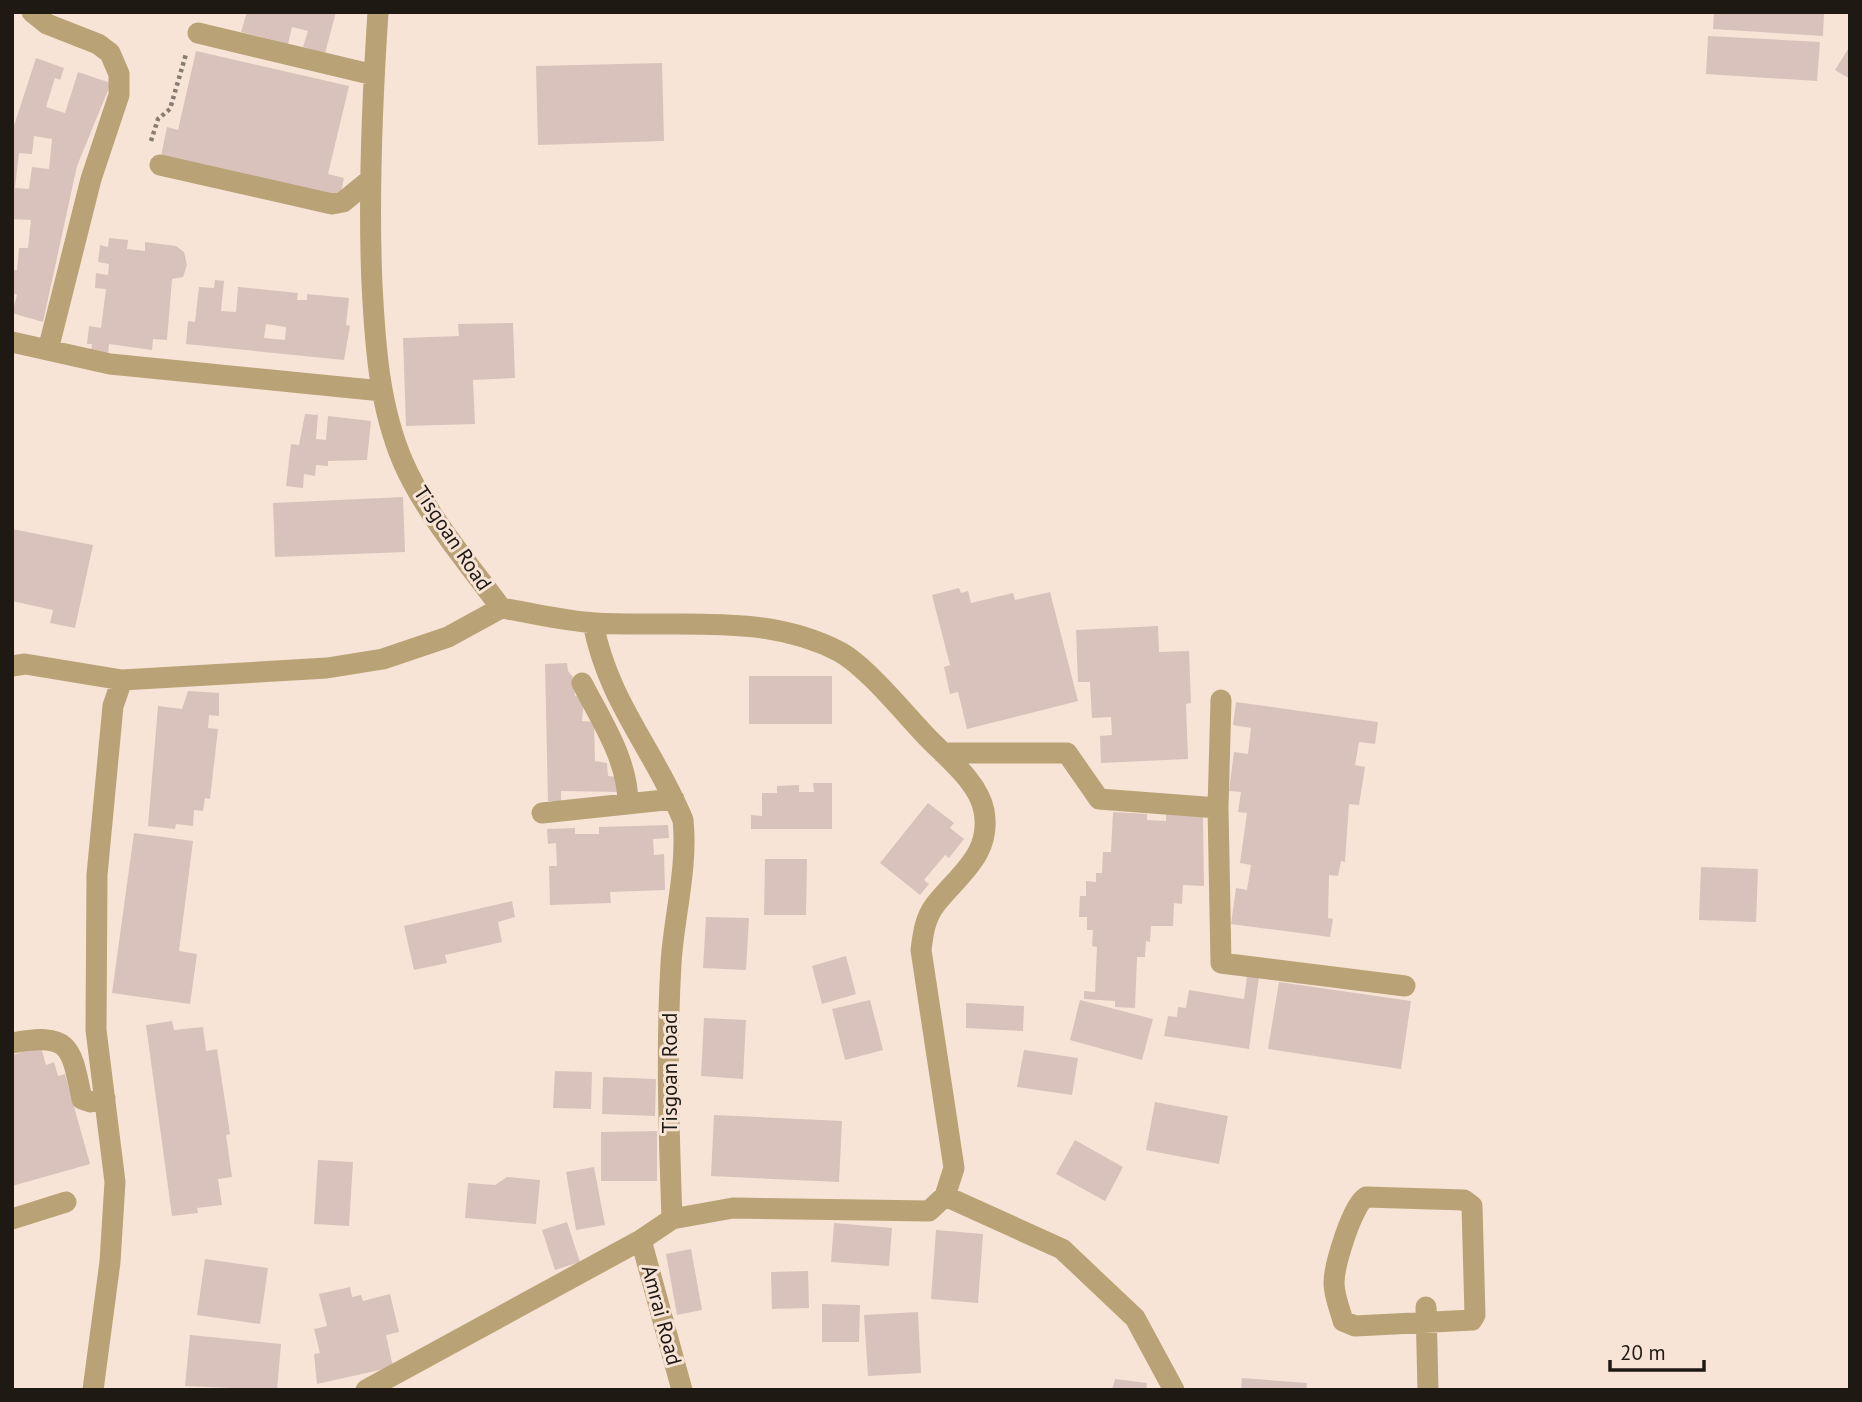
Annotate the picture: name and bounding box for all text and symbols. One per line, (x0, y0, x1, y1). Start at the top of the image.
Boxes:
street label: Tisgoan Road (408, 480, 498, 596)
street label: Tisgoan Road (656, 1013, 683, 1133)
street label: Amrai Road (636, 1262, 688, 1368)
scale bar (1610, 1328, 1704, 1372)
text: 20 m (1620, 1339, 1666, 1366)

